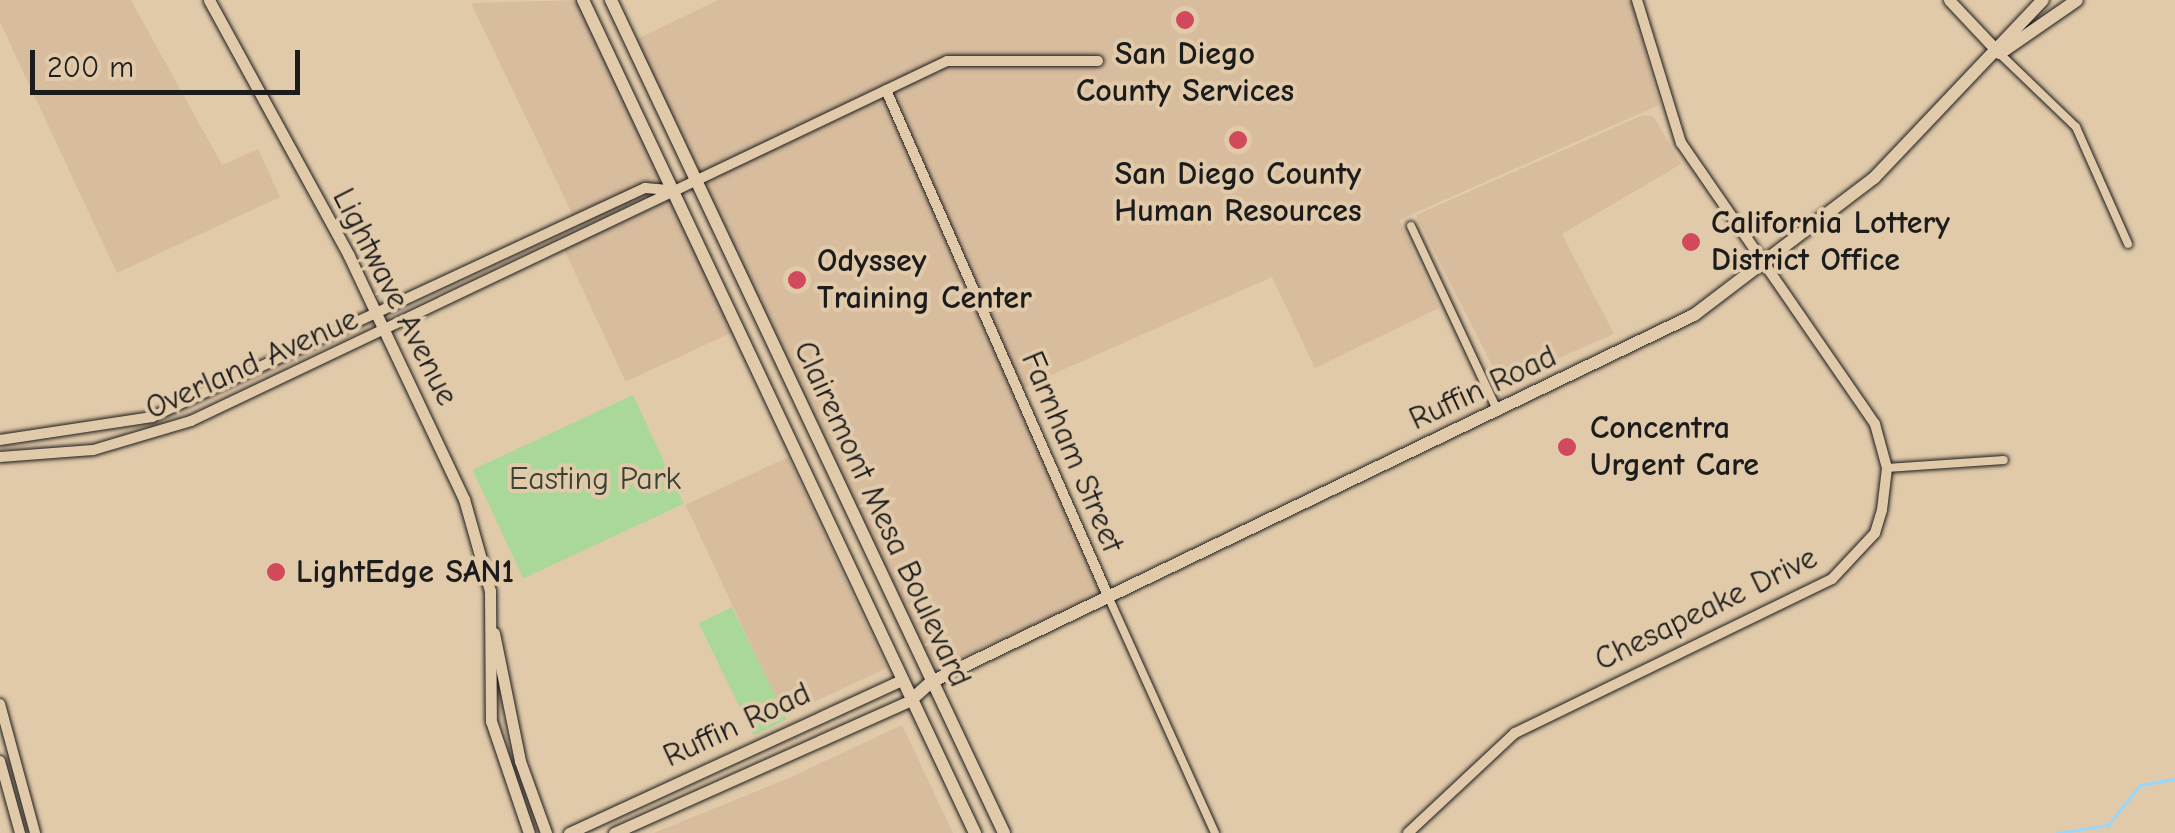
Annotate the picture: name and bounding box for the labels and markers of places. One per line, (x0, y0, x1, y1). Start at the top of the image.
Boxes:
marker: San Diego County Services (1174, 9, 1196, 31)
place label: San Diego County Services (1076, 36, 1294, 111)
marker: San Diego County Human Resources (1227, 129, 1249, 151)
place label: San Diego County Human Resources (1114, 156, 1362, 231)
place label: California Lottery District Office (1711, 205, 1950, 280)
marker: California Lottery District Office (1680, 231, 1702, 253)
place label: Odyssey Training Center (817, 243, 1032, 318)
marker: Odyssey Training Center (786, 269, 808, 291)
place label: Concentra Urgent Care (1590, 410, 1759, 485)
marker: Concentra Urgent Care (1554, 434, 1580, 460)
place label: LightEdge SAN1 (296, 553, 514, 591)
marker: LightEdge SAN1 (265, 561, 287, 583)

